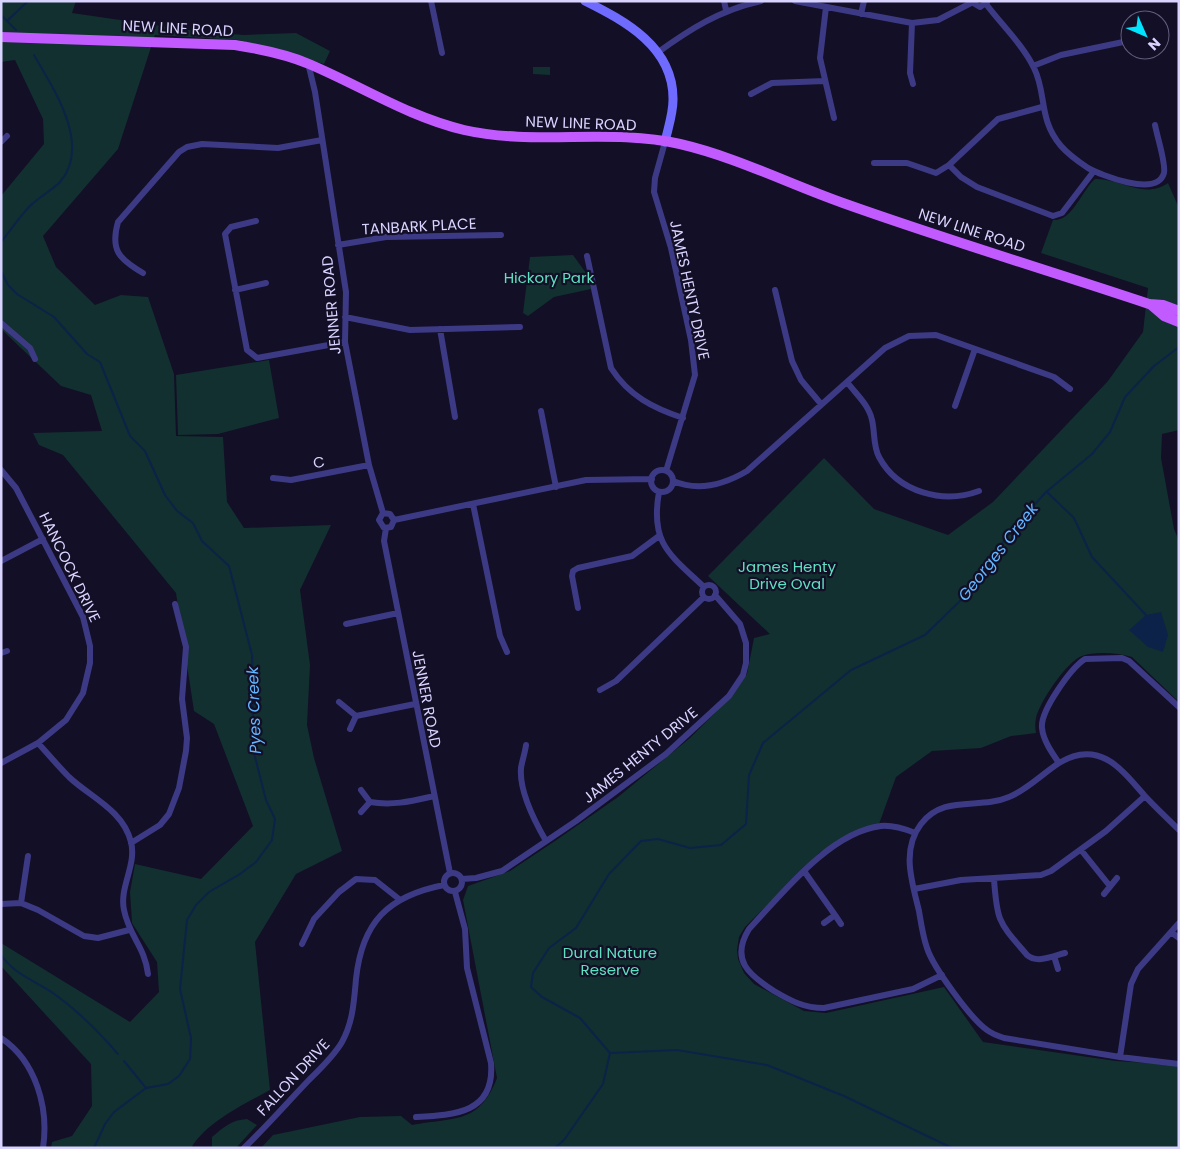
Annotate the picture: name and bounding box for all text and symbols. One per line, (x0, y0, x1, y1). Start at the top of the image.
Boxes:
north arrow (1120, 10, 1170, 60)
street label: NEW LINE ROAD (122, 15, 234, 41)
text: N (1143, 33, 1165, 55)
street label: NEW LINE ROAD (525, 111, 637, 135)
street label: NEW LINE ROAD (916, 203, 1028, 257)
street label: TANBARK PLACE (361, 213, 477, 239)
street label: JAMES HENTY DRIVE (665, 218, 715, 362)
street label: JENNER ROAD (316, 255, 346, 355)
park label: Hickory Park (504, 267, 595, 288)
street label: C (311, 451, 327, 473)
water label: Georges Creek (952, 498, 1044, 606)
street label: HANCOCK DRIVE (34, 508, 106, 626)
park label: James Henty Drive Oval (738, 556, 836, 594)
street label: JENNER ROAD (407, 648, 447, 750)
water label: Pyes Creek (241, 665, 267, 754)
street label: JAMES HENTY DRIVE (578, 702, 702, 808)
park label: Dural Nature Reserve (563, 942, 657, 980)
street label: FALLON DRIVE (252, 1034, 334, 1120)

